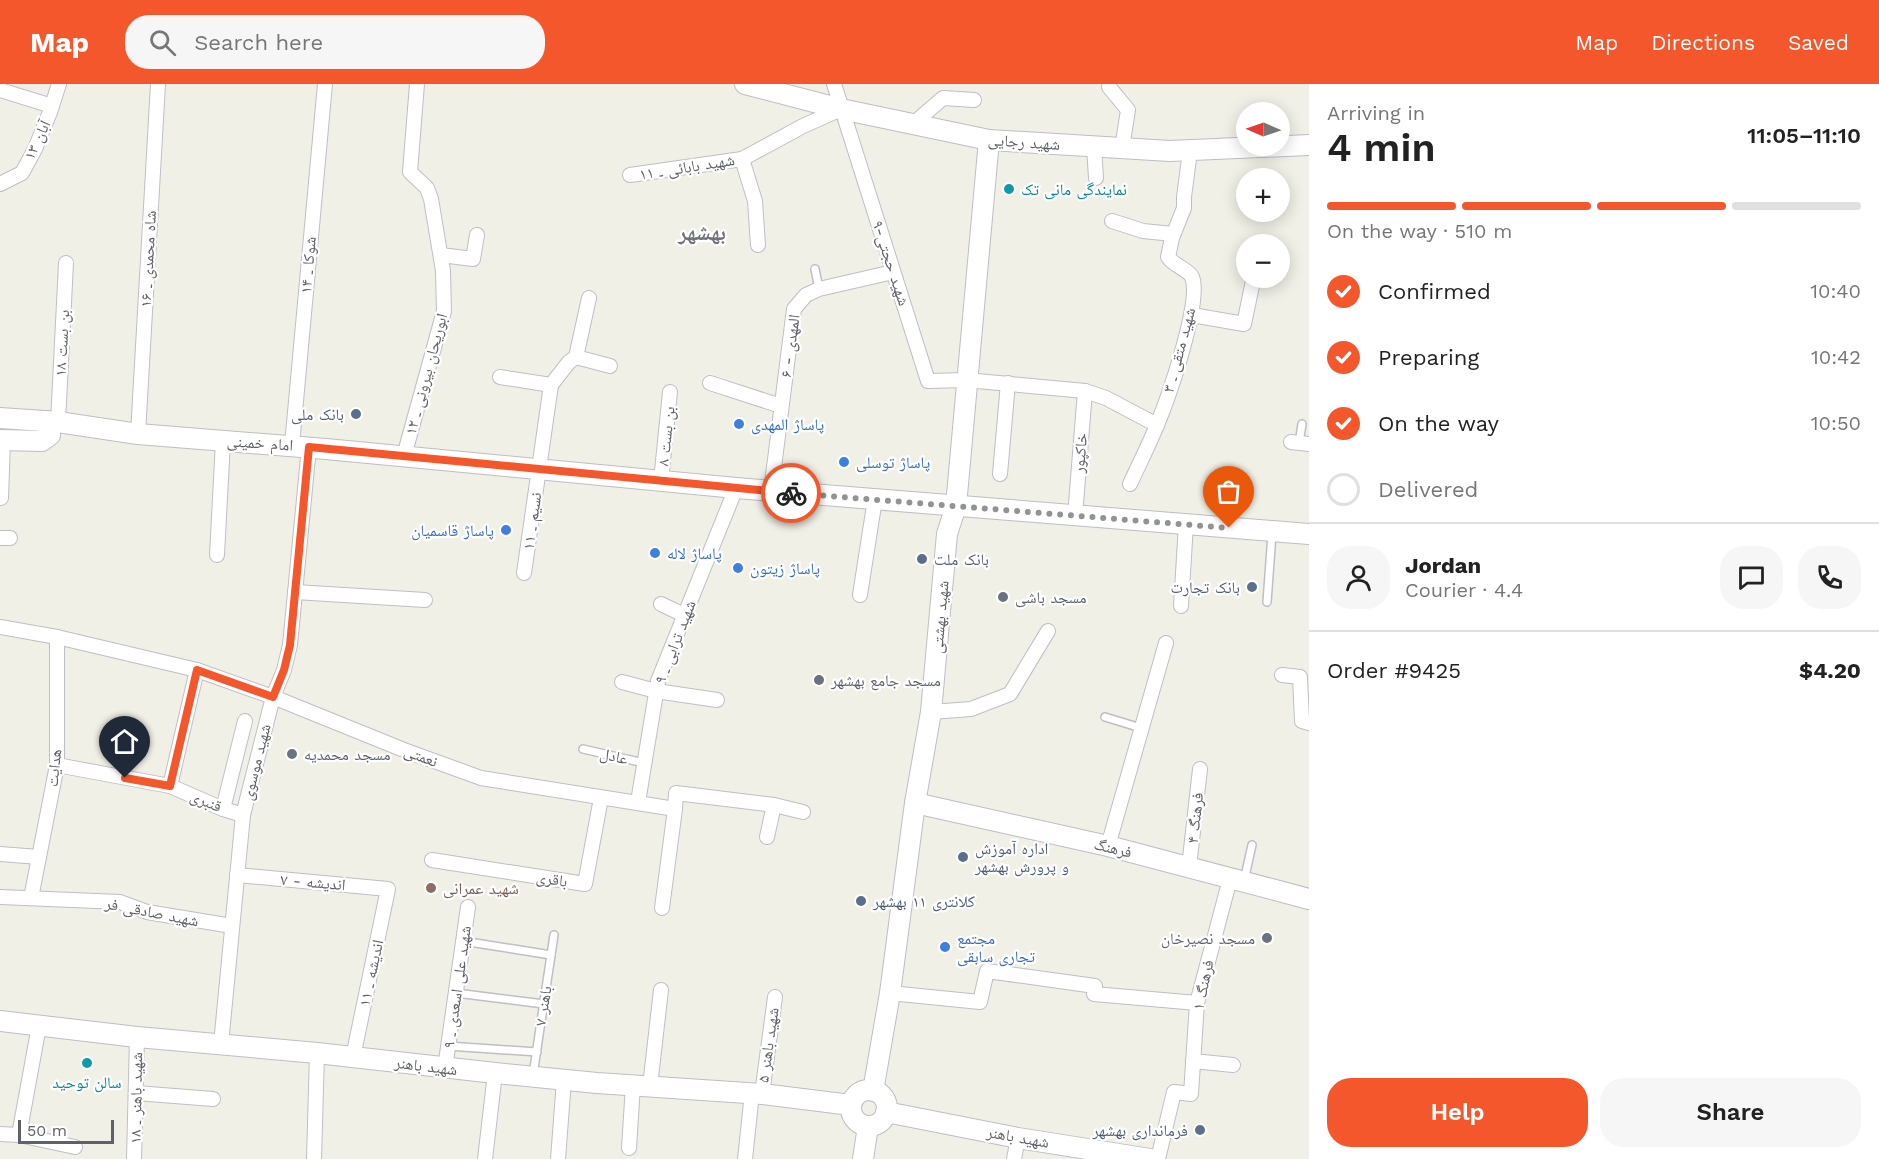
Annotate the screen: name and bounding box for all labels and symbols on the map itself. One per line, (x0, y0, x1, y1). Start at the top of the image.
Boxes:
north arrow (1236, 102, 1290, 156)
street label: ۱۳ آبان (20, 116, 56, 163)
street label: شهید رجایی (987, 130, 1061, 155)
street label: شهید بابائی ـ ۱۱ (638, 150, 736, 185)
place label: نمایندگی مانی تک (1021, 180, 1127, 200)
marker: نمایندگی مانی تک (1002, 182, 1016, 196)
street label: شاه محمدی ـ ۱۶ (136, 210, 161, 308)
street label: شهید حجتی-۹ (867, 218, 914, 308)
district label: بهشهر (677, 220, 726, 245)
street label: شوکا ـ ۱۴ (296, 236, 320, 294)
street label: شهید متقی ـ ۳ (1159, 305, 1200, 395)
street label: بن بست ۱۸ (51, 309, 74, 377)
street label: ابوریحان بیرونی ـ ۱۲ (401, 311, 452, 437)
street label: المهدی - ۶ (776, 313, 805, 379)
place label: بانک ملی (291, 405, 344, 425)
street label: بن بست ۸ (653, 405, 680, 467)
marker: بانک ملی (349, 407, 363, 421)
place label: پاساژ المهدی (751, 415, 824, 435)
marker: پاساژ المهدی (732, 417, 746, 431)
street label: امام خمینی (226, 431, 294, 456)
street label: خاکپور (1069, 432, 1091, 475)
place label: پاساژ توسلی (856, 453, 930, 473)
marker: پاساژ توسلی (837, 455, 851, 469)
courier (761, 463, 821, 523)
pin (1203, 466, 1254, 528)
street label: نسیم ـ ۱۱ (519, 491, 546, 551)
place label: پاساژ قاسمیان (411, 521, 494, 541)
marker: پاساژ قاسمیان (499, 523, 513, 537)
place label: پاساژ لاله (667, 544, 722, 563)
marker: پاساژ لاله (648, 546, 662, 560)
place label: بانک ملت (934, 550, 989, 569)
marker: بانک ملت (915, 552, 929, 566)
place label: پاساژ زیتون (750, 559, 820, 579)
marker: پاساژ زیتون (731, 561, 745, 575)
place label: بانک تجارت (1171, 578, 1240, 597)
street label: شهید بهشتی (927, 580, 954, 654)
marker: بانک تجارت (1245, 580, 1259, 594)
place label: مسجد باشی (1015, 588, 1087, 608)
marker: مسجد باشی (996, 590, 1010, 604)
street label: شهید ترابی ـ ۹ (650, 597, 701, 687)
place label: مسجد جامع بهشهر (830, 671, 941, 691)
marker: مسجد جامع بهشهر (812, 673, 826, 687)
pin (99, 716, 150, 778)
street label: شهید موسوی (237, 722, 276, 802)
street label: نعمتی (401, 741, 440, 772)
street label: عادل (598, 744, 630, 769)
place label: مسجد محمدیه (304, 745, 390, 764)
marker: مسجد محمدیه (285, 747, 299, 761)
street label: هدایت (43, 748, 65, 788)
street label: قنبری (187, 786, 225, 817)
street label: فرهنگ ۴ (1183, 792, 1207, 844)
street label: فرهنگ (1092, 834, 1134, 862)
place label: اداره آموزش و پرورش بهشهر (974, 839, 1069, 877)
marker: اداره آموزش و پرورش بهشهر (956, 850, 970, 864)
street label: باقری (535, 867, 569, 892)
street label: اندیشه - ۷ (280, 870, 346, 894)
place label: شهید عمرانی (443, 879, 519, 899)
marker: شهید عمرانی (424, 881, 438, 895)
place label: کلانتری ۱۱ بهشهر (872, 892, 975, 912)
street label: شهید صادقی فر (102, 893, 200, 931)
marker: کلانتری ۱۱ بهشهر (854, 894, 868, 908)
street label: شهید علی اسعدی ـ ۹ (439, 924, 476, 1050)
place label: مجتمع تجاری سابقی (957, 929, 1035, 967)
place label: مسجد نصیرخان (1161, 929, 1255, 949)
marker: مسجد نصیرخان (1260, 931, 1274, 945)
street label: اندیشه ـ ۱۱ (355, 938, 387, 1008)
marker: مجتمع تجاری سابقی (938, 940, 952, 954)
street label: فرهنگ ۱ (1188, 958, 1218, 1012)
street label: باهنر ۷ (530, 985, 556, 1027)
street label: شهید باهنر ۵ (753, 1006, 783, 1084)
street label: شهید باهنر ـ ۱۸ (126, 1052, 146, 1144)
street label: شهید باهنر (393, 1053, 458, 1079)
marker: سالن توحید (80, 1056, 94, 1070)
place label: سالن توحید (52, 1073, 122, 1093)
scale bar (18, 1117, 114, 1144)
place label: فرمانداری بهشهر (1091, 1121, 1188, 1141)
street label: شهید باهنر (984, 1122, 1051, 1152)
marker: فرمانداری بهشهر (1193, 1123, 1207, 1137)

